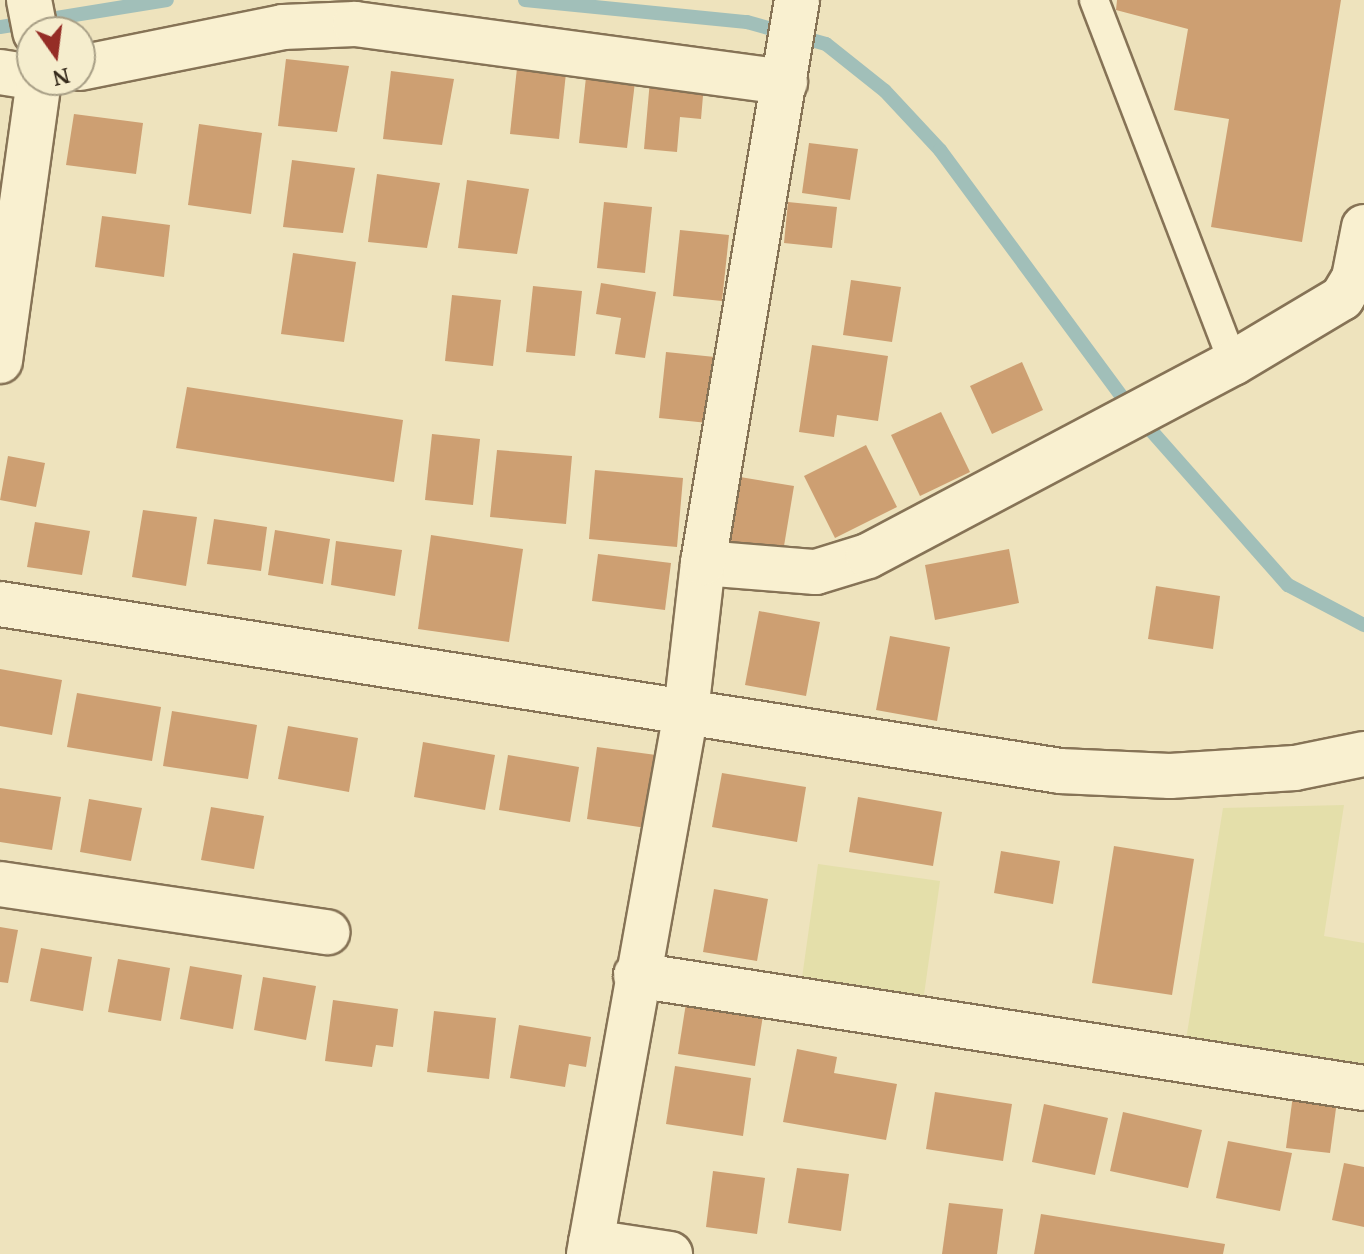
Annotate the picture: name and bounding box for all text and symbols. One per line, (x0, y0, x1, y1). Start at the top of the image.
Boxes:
north arrow (16, 16, 96, 96)
text: N (50, 62, 73, 94)

